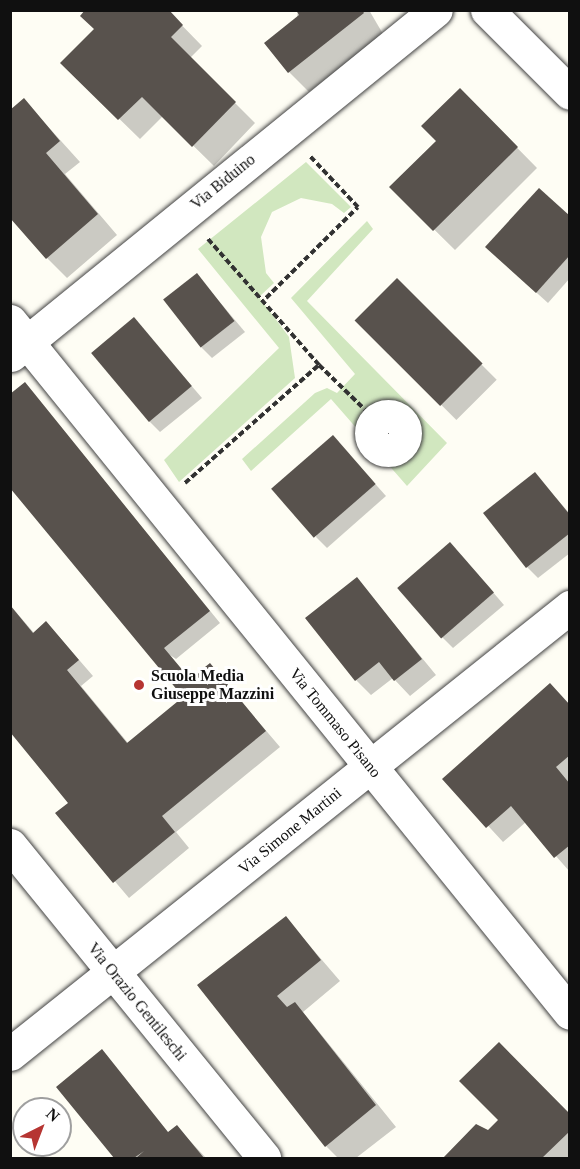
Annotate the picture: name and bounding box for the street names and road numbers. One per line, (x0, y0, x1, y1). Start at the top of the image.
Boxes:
street label: Via Biduino (187, 150, 259, 214)
street label: Via Tommaso Pisano (285, 664, 385, 782)
street label: Via Simone Martini (235, 784, 345, 878)
street label: Via Orazio Gentileschi (83, 939, 191, 1065)

